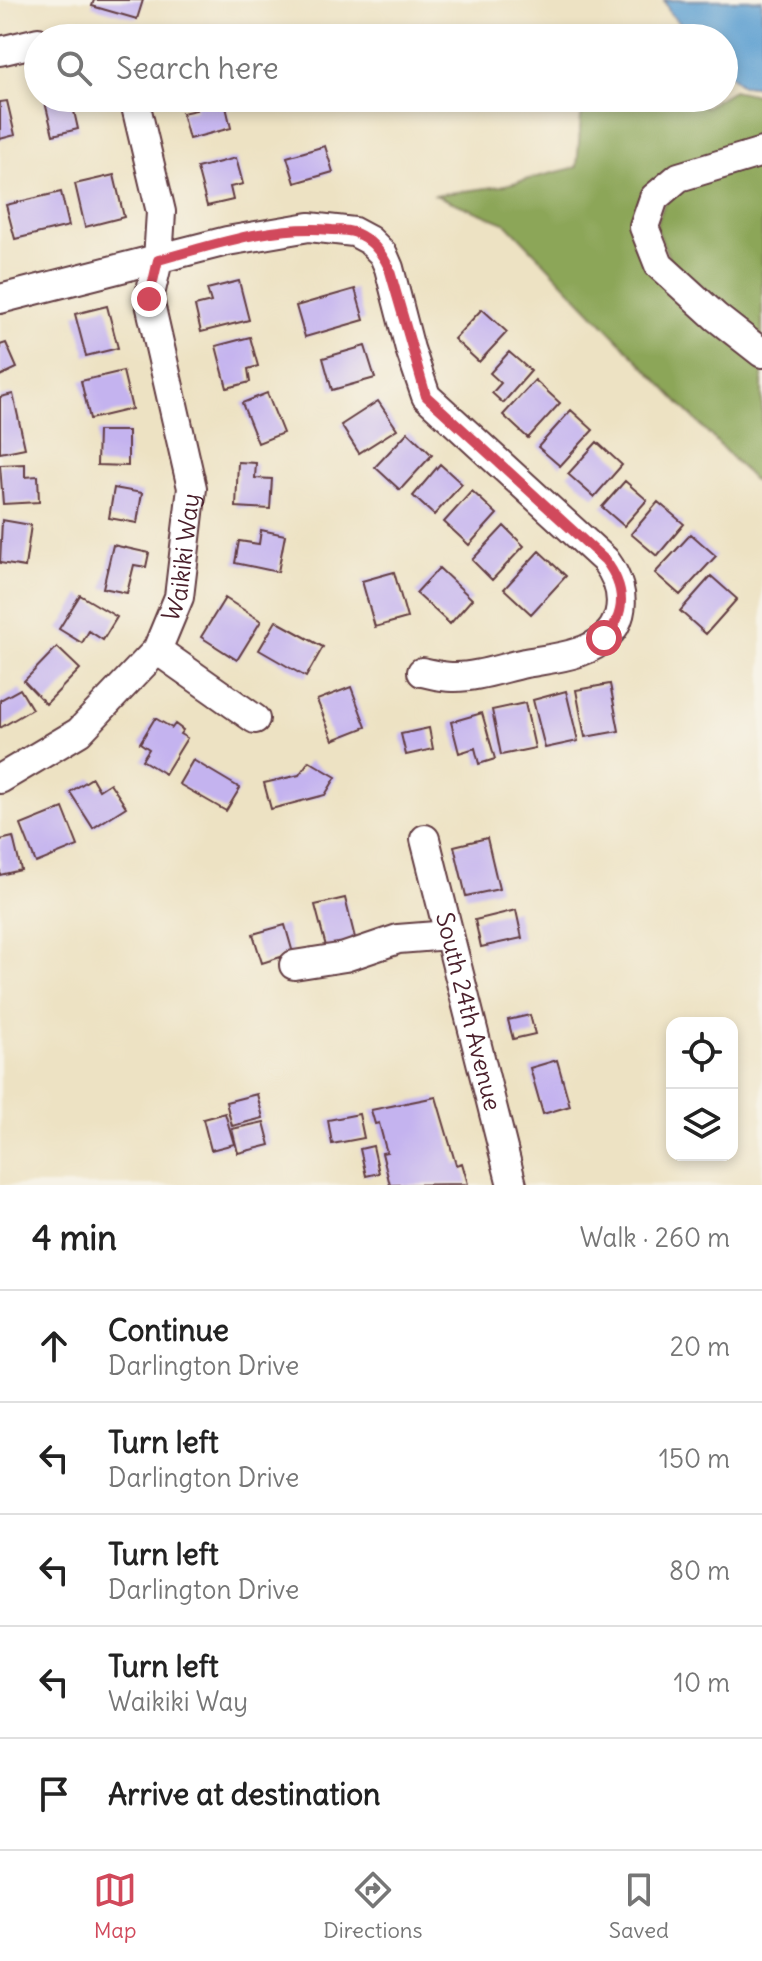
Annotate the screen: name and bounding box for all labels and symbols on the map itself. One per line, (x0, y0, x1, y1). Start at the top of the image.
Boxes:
route end (131, 281, 167, 317)
street label: Waikiki Way (155, 492, 205, 626)
route start (586, 620, 622, 656)
street label: South 24th Avenue (430, 909, 509, 1114)

